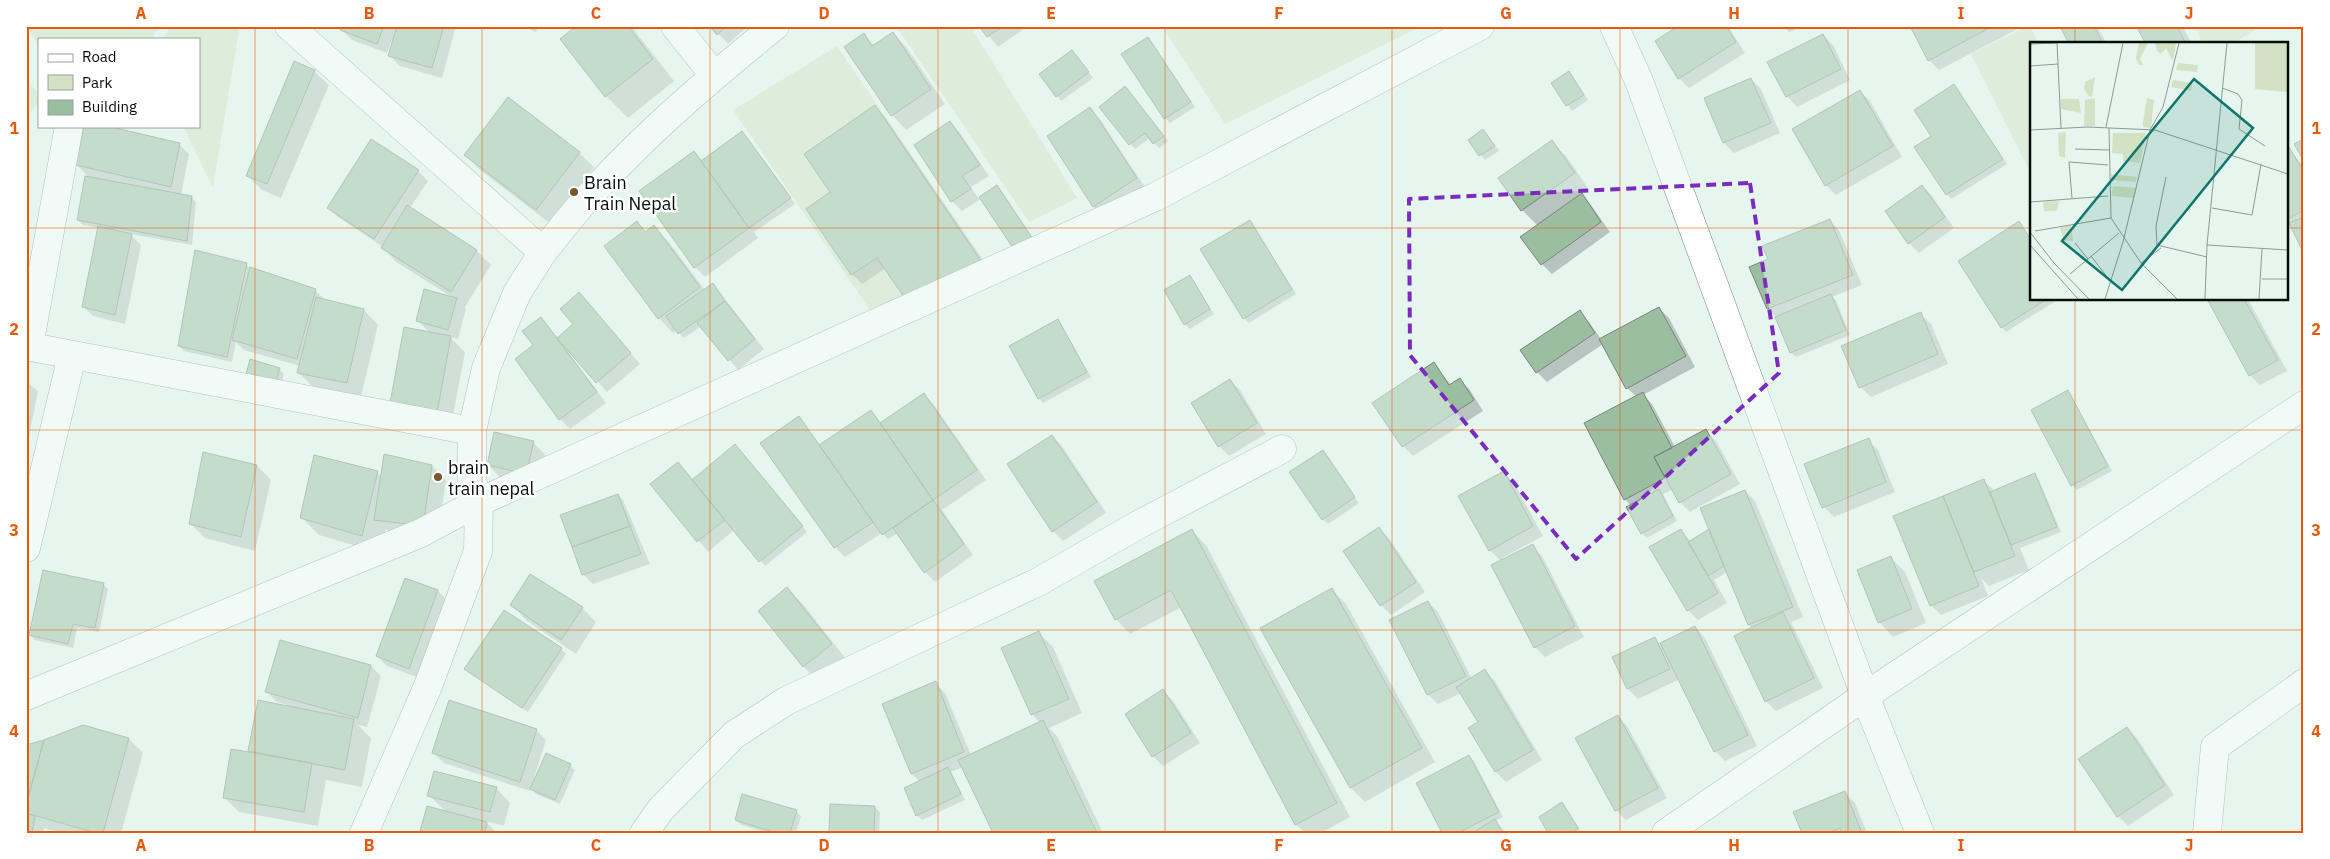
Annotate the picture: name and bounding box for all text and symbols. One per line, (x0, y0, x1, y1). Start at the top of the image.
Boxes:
text: A (136, 3, 147, 23)
text: B (364, 3, 375, 23)
text: C (591, 3, 601, 23)
text: D (818, 3, 830, 23)
text: E (1046, 3, 1056, 23)
text: F (1274, 3, 1284, 23)
text: G (1500, 3, 1512, 23)
text: H (1728, 3, 1740, 23)
text: I (1958, 3, 1965, 23)
text: J (2185, 3, 2193, 23)
legend (38, 38, 200, 128)
inset map (2030, 42, 2288, 300)
text: Road (82, 47, 117, 66)
text: Park (82, 73, 112, 92)
text: Building (82, 97, 137, 116)
text: 1 (9, 118, 19, 138)
text: 1 (2311, 118, 2321, 138)
place label: Brain Train Nepal (584, 171, 676, 215)
marker: Brain Train Nepal (568, 186, 580, 198)
text: 2 (9, 319, 19, 339)
text: 2 (2311, 319, 2321, 339)
place label: brain train nepal (448, 456, 535, 500)
marker: brain train nepal (432, 471, 444, 483)
text: 3 (9, 520, 19, 540)
text: 3 (2311, 520, 2321, 540)
text: 4 (9, 721, 19, 741)
text: 4 (2311, 721, 2321, 741)
text: A (136, 835, 147, 855)
text: B (364, 835, 375, 855)
text: C (591, 835, 601, 855)
text: D (818, 835, 830, 855)
text: E (1046, 835, 1056, 855)
text: F (1274, 835, 1284, 855)
text: G (1500, 835, 1512, 855)
text: H (1728, 835, 1740, 855)
text: I (1958, 835, 1965, 855)
text: J (2185, 835, 2193, 855)

